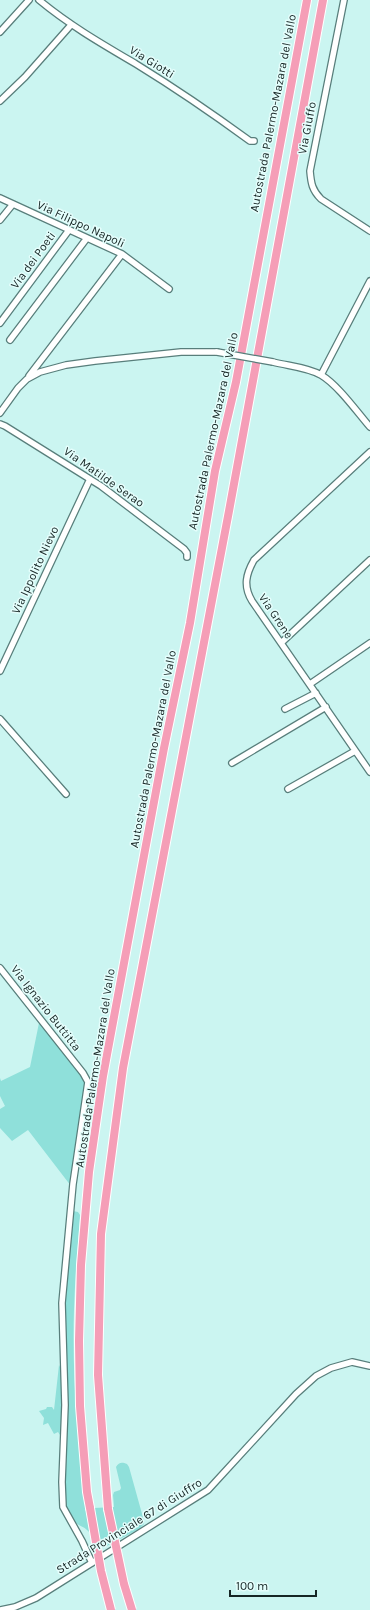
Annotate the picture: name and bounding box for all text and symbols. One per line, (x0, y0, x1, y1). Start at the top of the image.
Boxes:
street label: Autostrada Palermo-Mazara del Vallo (247, 13, 299, 213)
street label: Via Giotti (127, 43, 177, 81)
street label: Via Giuffo (295, 101, 319, 155)
street label: Via Filippo Napoli (35, 198, 127, 250)
street label: Via dei Poeti (8, 229, 58, 291)
street label: Autostrada Palermo-Mazara del Vallo (185, 331, 241, 531)
street label: Via Matilde Serao (61, 444, 147, 510)
street label: Via Ippolito Nievo (9, 524, 61, 616)
street label: Via Grene (256, 591, 296, 641)
street label: Autostrada Palermo-Mazara del Vallo (127, 649, 179, 849)
street label: Via Ignazio Buttitta (8, 962, 84, 1054)
street label: Autostrada Palermo-Mazara del Vallo (72, 968, 118, 1168)
street label: Strada Provinciale 67 di Giuffro (54, 1475, 204, 1577)
scale bar (230, 1572, 316, 1598)
text: 100 m (236, 1579, 268, 1593)

